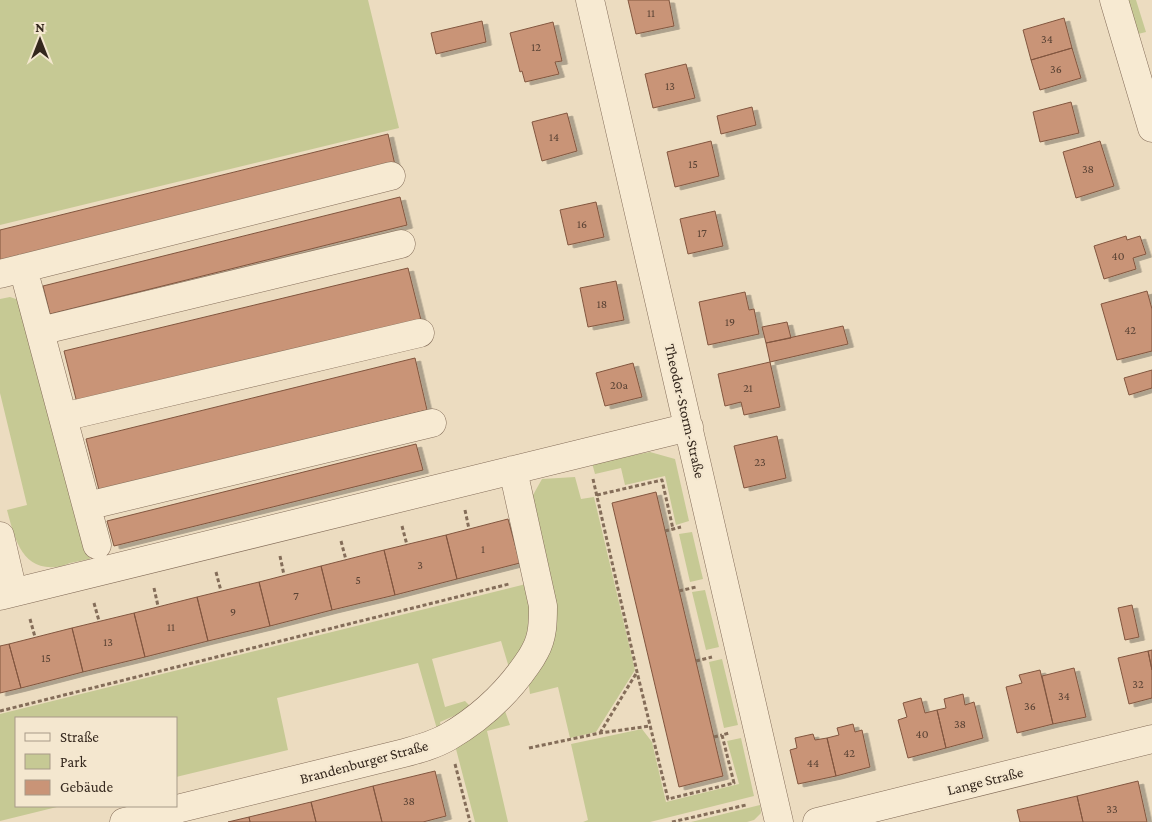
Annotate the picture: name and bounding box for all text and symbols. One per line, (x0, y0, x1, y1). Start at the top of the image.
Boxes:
house number: 11 (647, 6, 655, 20)
north arrow (15, 15, 65, 65)
text: N (35, 19, 45, 35)
house number: 34 (1041, 32, 1053, 46)
house number: 12 (531, 40, 541, 54)
house number: 36 (1050, 62, 1062, 76)
house number: 13 (665, 79, 675, 93)
house number: 14 (549, 130, 559, 144)
house number: 15 (688, 157, 698, 171)
house number: 38 (1082, 162, 1094, 176)
house number: 16 (577, 217, 587, 231)
house number: 17 (697, 226, 707, 240)
house number: 40 (1112, 249, 1125, 263)
house number: 18 (597, 297, 607, 311)
house number: 19 (725, 315, 735, 329)
house number: 42 (1124, 323, 1136, 337)
street label: Theodor-Storm-Straße (662, 342, 708, 480)
house number: 20a (610, 378, 628, 392)
house number: 21 (743, 381, 753, 395)
house number: 23 (754, 455, 766, 469)
house number: 1 (481, 542, 485, 556)
house number: 3 (417, 558, 423, 572)
house number: 5 (355, 573, 361, 587)
house number: 7 (293, 589, 299, 603)
house number: 9 (230, 605, 236, 619)
house number: 11 (167, 620, 175, 634)
house number: 13 (103, 635, 113, 649)
house number: 15 (41, 651, 51, 665)
house number: 32 (1132, 677, 1144, 691)
house number: 34 (1058, 689, 1070, 703)
house number: 36 (1024, 699, 1036, 713)
legend (15, 717, 178, 807)
house number: 38 (954, 717, 966, 731)
house number: 40 (916, 727, 929, 741)
text: Straße (60, 729, 99, 745)
street label: Brandenburger Straße (298, 737, 431, 788)
house number: 42 (843, 746, 855, 760)
text: Park (60, 754, 87, 770)
house number: 44 (807, 756, 819, 770)
street label: Lange Straße (945, 764, 1025, 799)
text: Gebäude (60, 779, 114, 795)
house number: 38 (403, 794, 415, 808)
house number: 33 (1106, 802, 1118, 816)

